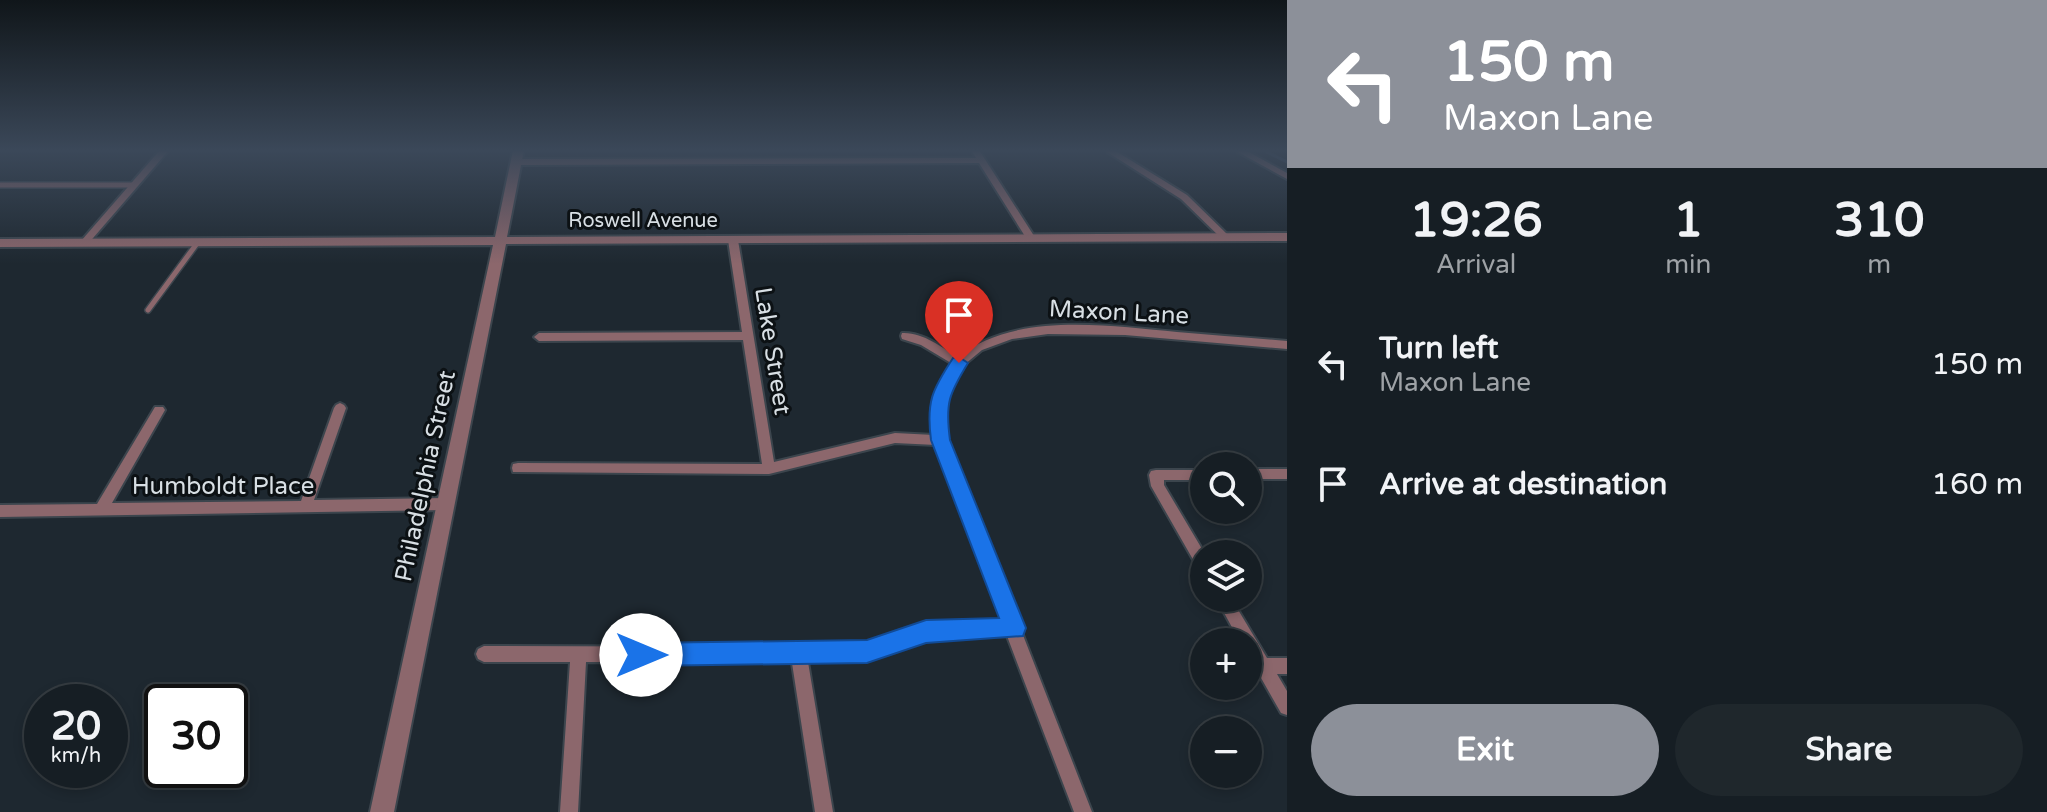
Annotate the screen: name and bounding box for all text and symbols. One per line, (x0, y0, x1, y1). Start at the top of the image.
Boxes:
text: 150 m (1443, 29, 1614, 96)
icon: left (1311, 32, 1415, 136)
text: Maxon Lane (1443, 97, 1653, 140)
text: 19:26 (1410, 192, 1543, 250)
text: 1 (1673, 192, 1703, 250)
text: 310 (1834, 192, 1924, 250)
street label: Roswell Avenue (568, 209, 718, 233)
text: Arrival (1436, 249, 1516, 280)
text: min (1665, 249, 1711, 280)
text: m (1867, 249, 1891, 280)
pin (925, 281, 993, 363)
street label: Lake Street (748, 285, 797, 417)
icon: arrive (937, 293, 981, 337)
street label: Maxon Lane (1048, 294, 1190, 331)
text: Turn left (1379, 330, 1498, 367)
icon: left (1311, 342, 1355, 386)
text: 150 m (1931, 346, 2023, 383)
text: Maxon Lane (1379, 367, 1531, 398)
street label: Philadelphia Street (389, 368, 462, 584)
map controls (1190, 452, 1262, 788)
button: search (1190, 452, 1262, 524)
icon: arrive (1311, 462, 1355, 506)
text: Arrive at destination (1379, 466, 1667, 503)
text: 160 m (1931, 466, 2023, 503)
street label: Humboldt Place (132, 472, 314, 501)
button: layers (1190, 540, 1262, 612)
position arrow (599, 613, 683, 697)
button: + (1190, 628, 1262, 700)
speed limit sign: 30 (144, 684, 248, 788)
text: 20 (51, 702, 101, 750)
button: Exit (1311, 704, 1659, 796)
button: Share (1675, 704, 2023, 796)
button: − (1190, 716, 1262, 788)
text: km/h (51, 744, 101, 768)

